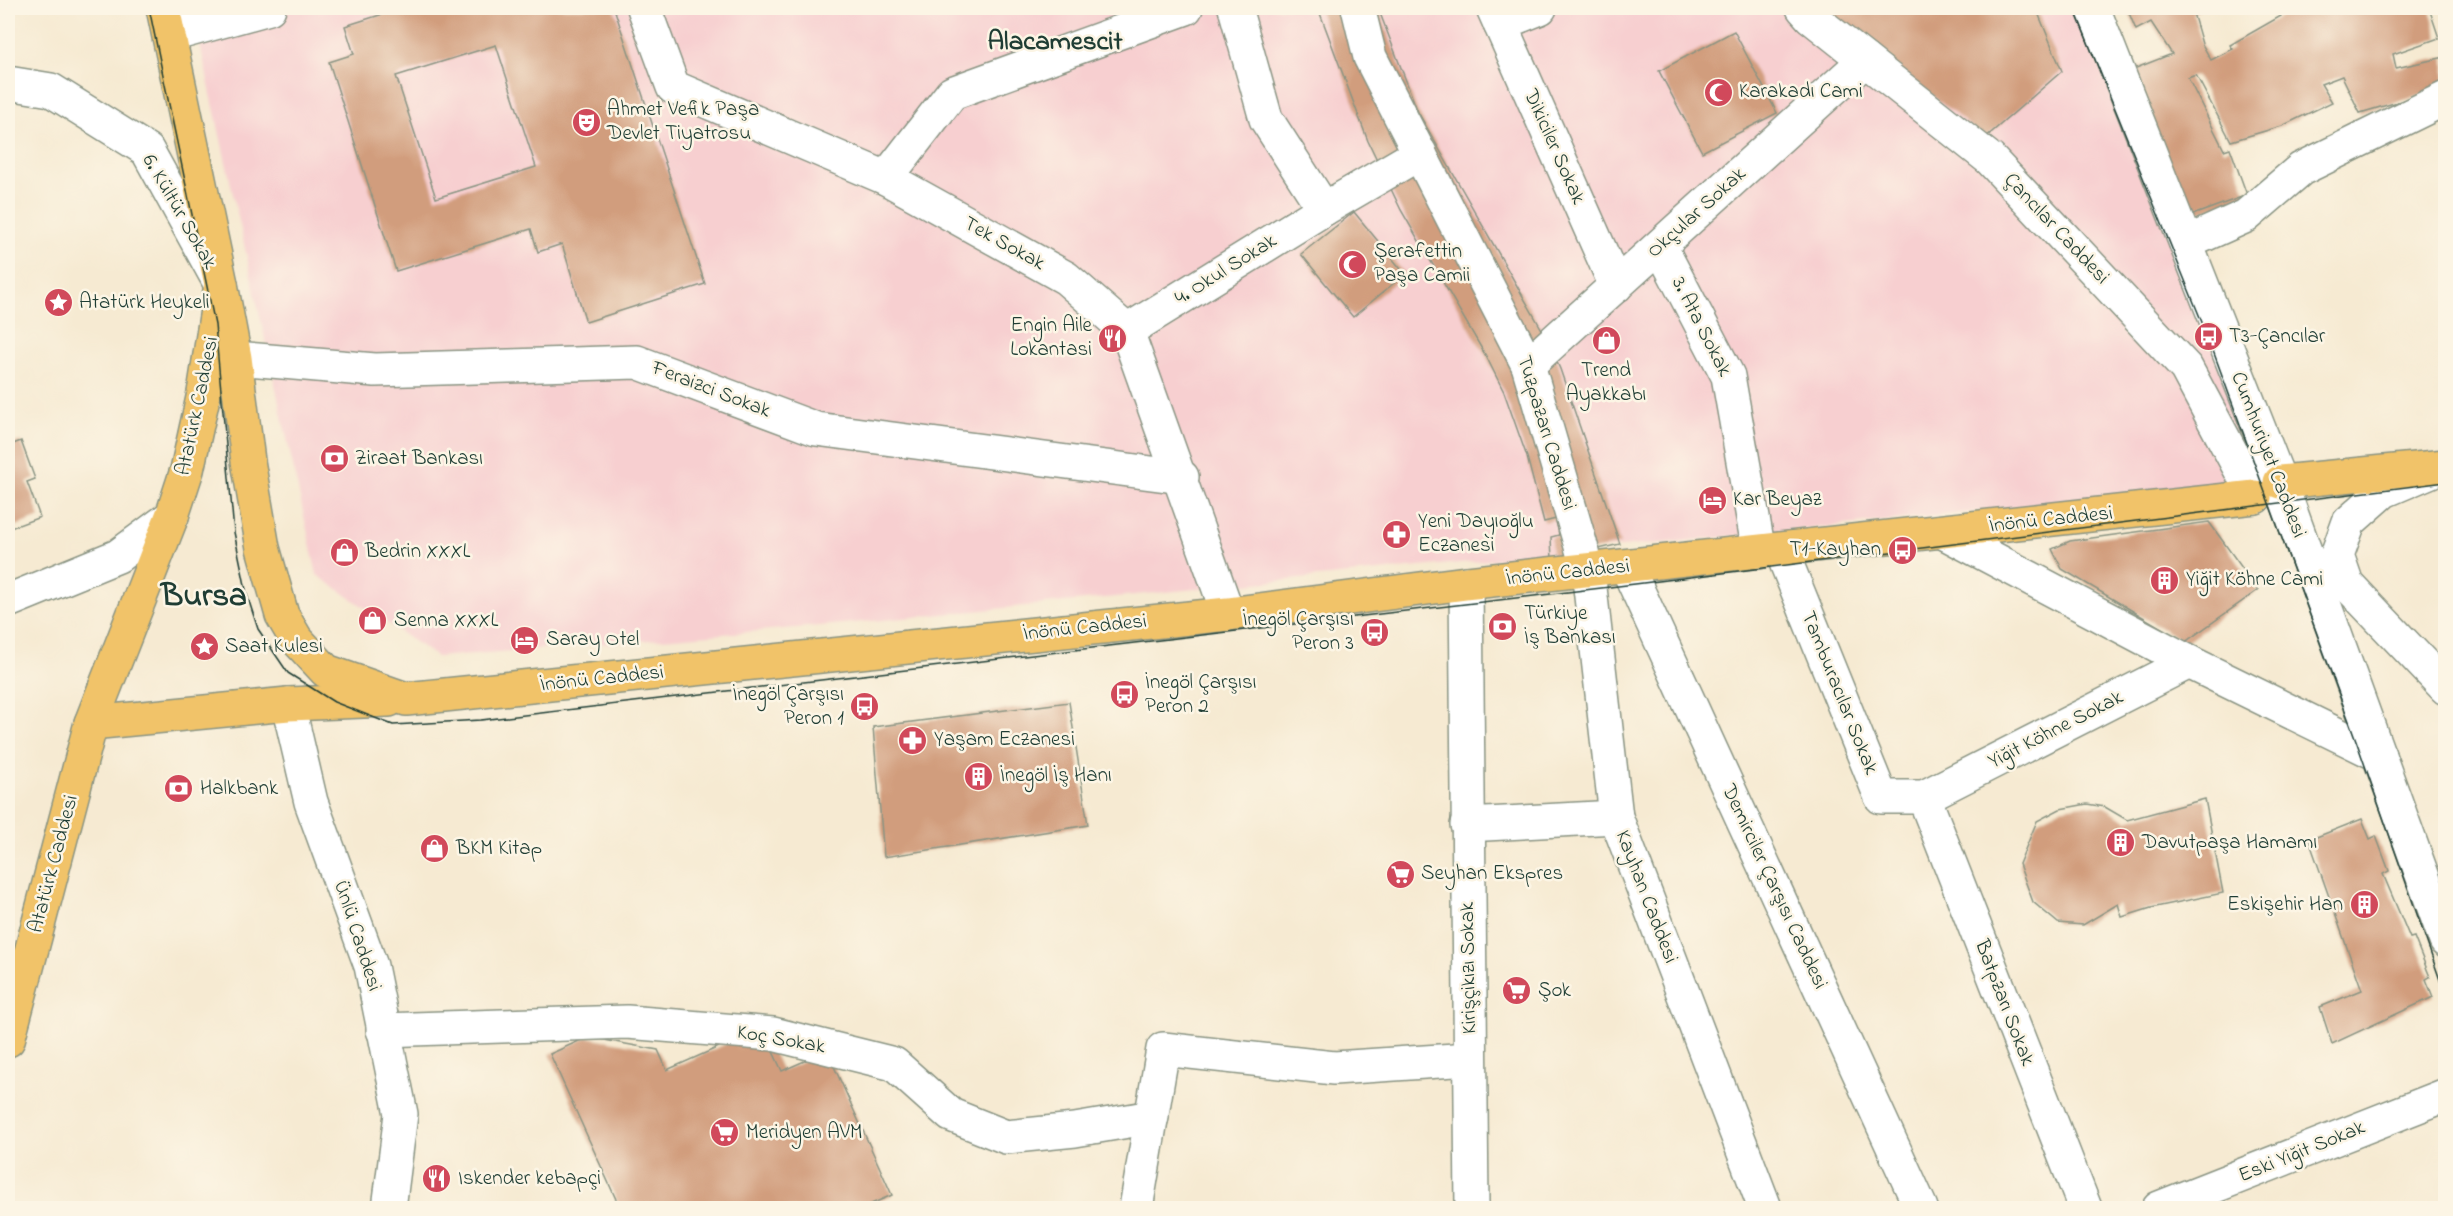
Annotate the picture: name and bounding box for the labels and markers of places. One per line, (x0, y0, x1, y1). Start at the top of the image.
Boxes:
mosque icon: Karakadı Cami (1702, 76, 1734, 108)
place label: Karakadı Cami (1739, 77, 1863, 107)
place label: Ahmet Vefik Paşa Devlet Tiyatrosu (606, 95, 759, 151)
theatre icon: Ahmet Vefik Paşa Devlet Tiyatrosu (570, 106, 602, 138)
place label: Şerafettin Paşa Camii (1374, 237, 1470, 291)
mosque icon: Şerafettin Paşa Camii (1337, 248, 1369, 280)
place icon: Atatürk Heykeli (42, 287, 74, 319)
place label: Atatürk Heykeli (79, 288, 210, 320)
place label: Engin Aile Lokantasi (1010, 311, 1093, 365)
bus stop icon: T3-Çancılar (2192, 321, 2224, 353)
restaurant icon: Engin Aile Lokantasi (1097, 322, 1129, 354)
place label: T3-Çancılar (2229, 322, 2326, 352)
shop icon: Trend Ayakkabı (1590, 324, 1622, 356)
place label: Trend Ayakkabı (1566, 356, 1646, 412)
bank icon: Ziraat Bankası (318, 443, 350, 475)
place label: Ziraat Bankası (355, 444, 483, 474)
hotel icon: Kar Beyaz (1696, 484, 1728, 516)
place label: Kar Beyaz (1733, 485, 1822, 517)
place label: Yeni Dayıoğlu Eczanesi (1418, 507, 1534, 561)
pharmacy icon: Yeni Dayıoğlu Eczanesi (1381, 518, 1413, 550)
bus stop icon: T1-Kayhan (1886, 534, 1918, 566)
place label: T1-Kayhan (1790, 535, 1881, 567)
shop icon: Bedrin XXXL (328, 536, 360, 568)
place label: Bedrin XXXL (364, 537, 471, 567)
building icon: Yiğit Köhne Cami (2149, 564, 2181, 596)
place label: Yiğit Köhne Cami (2186, 565, 2323, 597)
place label: Türkiye İş Bankası (1524, 599, 1616, 653)
shop icon: Senna XXXL (357, 605, 389, 637)
place label: İnegöl Çarşısı Peron 3 (1242, 605, 1354, 659)
place label: Senna XXXL (394, 606, 498, 636)
bank icon: Türkiye İş Bankası (1487, 610, 1519, 642)
bus stop icon: İnegöl Çarşısı Peron 3 (1359, 616, 1391, 648)
hotel icon: Saray Otel (509, 624, 541, 656)
place label: Saray Otel (546, 625, 639, 657)
place icon: Saat Kulesi (188, 631, 220, 663)
place label: Saat Kulesi (225, 632, 323, 662)
place label: İnegöl Çarşısı Peron 2 (1145, 668, 1257, 722)
bus stop icon: İnegöl Çarşısı Peron 2 (1108, 679, 1140, 711)
place label: İnegöl Çarşısı Peron 1 (732, 680, 844, 734)
bus stop icon: İnegöl Çarşısı Peron 1 (849, 691, 881, 723)
pharmacy icon: Yaşam Eczanesi (897, 724, 929, 756)
place label: Yaşam Eczanesi (934, 725, 1075, 755)
building icon: İnegöl İş Hanı (963, 760, 995, 792)
place label: İnegöl İş Hanı (1000, 761, 1112, 793)
bank icon: Halkbank (163, 773, 195, 805)
place label: Halkbank (200, 774, 279, 804)
building icon: Davutpaşa Hamamı (2105, 827, 2137, 859)
place label: Davutpaşa Hamamı (2141, 828, 2317, 858)
shop icon: BKM Kitap (419, 833, 451, 865)
place label: BKM Kitap (455, 834, 542, 864)
supermarket icon: Seyhan Ekspres (1384, 858, 1416, 890)
place label: Seyhan Ekspres (1421, 859, 1563, 891)
building icon: Eskişehir Han (2348, 889, 2380, 921)
place label: Eskişehir Han (2227, 890, 2343, 920)
supermarket icon: Şok (1501, 975, 1533, 1007)
place label: Şok (1538, 976, 1572, 1006)
supermarket icon: Meridyen AVM (709, 1117, 741, 1149)
place label: Meridyen AVM (746, 1118, 863, 1150)
restaurant icon: Iskender kebapçi (421, 1163, 453, 1195)
place label: Iskender kebapçi (458, 1164, 601, 1194)

